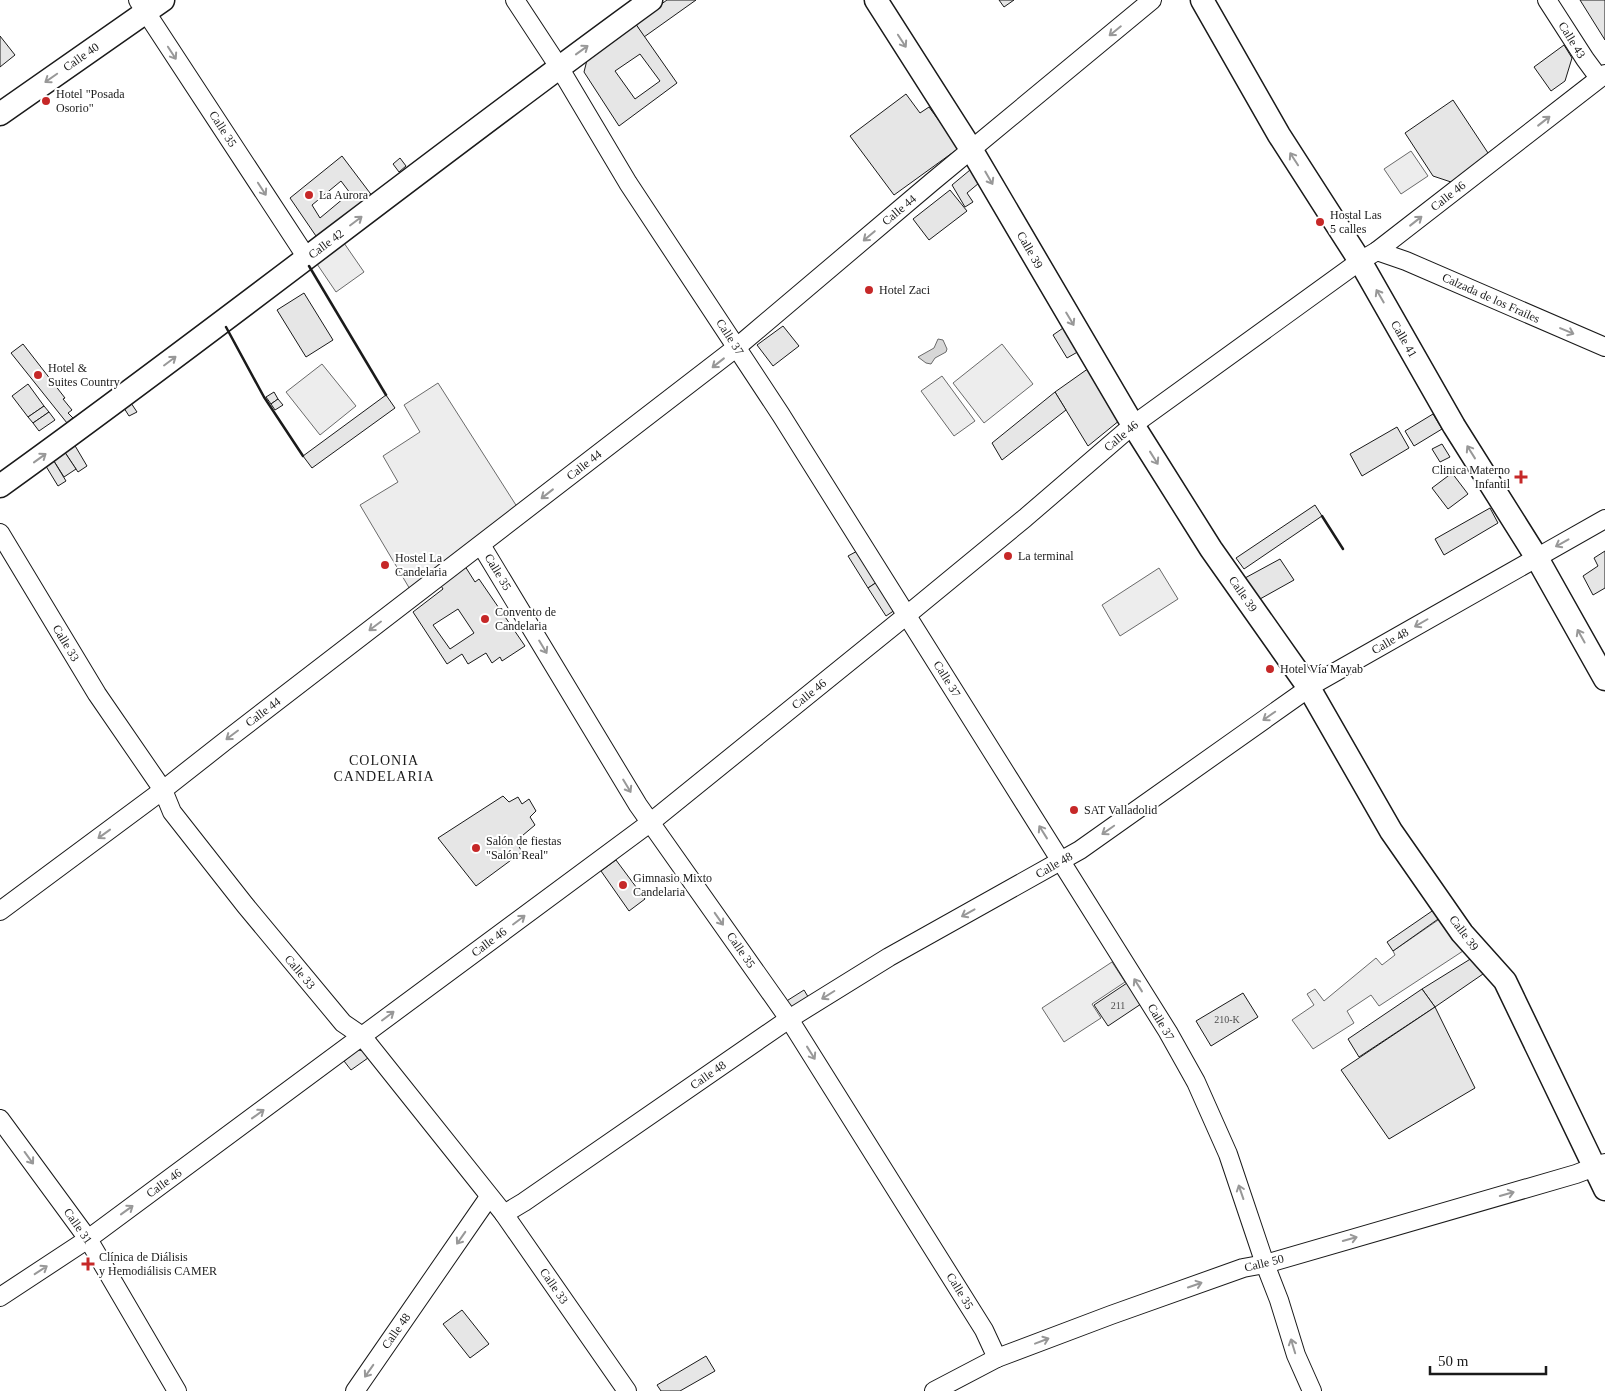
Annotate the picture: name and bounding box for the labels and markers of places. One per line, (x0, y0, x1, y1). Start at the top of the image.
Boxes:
place label: Hotel "Posada Osorio" (56, 87, 125, 115)
marker: Hotel "Posada Osorio" (40, 95, 52, 107)
place label: La Aurora (319, 188, 369, 202)
marker: La Aurora (303, 189, 315, 201)
place label: Hostal Las 5 calles (1330, 208, 1382, 236)
marker: Hostal Las 5 calles (1314, 216, 1326, 228)
place label: Hotel Zaci (879, 283, 931, 297)
marker: Hotel Zaci (863, 284, 875, 296)
place label: Hotel & Suites Country (48, 361, 120, 389)
marker: Hotel & Suites Country (32, 369, 44, 381)
place label: Clinica Materno Infantil (1432, 463, 1511, 491)
marker: Clinica Materno Infantil (1514, 470, 1528, 484)
place label: La terminal (1018, 549, 1074, 563)
marker: La terminal (1002, 550, 1014, 562)
place label: Hostel La Candelaria (395, 551, 448, 579)
marker: Hostel La Candelaria (379, 559, 391, 571)
place label: Convento de Candelaria (495, 605, 556, 633)
marker: Convento de Candelaria (479, 613, 491, 625)
place label: Hotel Vía Mayab (1280, 662, 1363, 676)
marker: Hotel Vía Mayab (1264, 663, 1276, 675)
place label: SAT Valladolid (1084, 803, 1157, 817)
marker: SAT Valladolid (1068, 804, 1080, 816)
place label: Salón de fiestas "Salón Real" (486, 834, 562, 862)
marker: Salón de fiestas "Salón Real" (470, 842, 482, 854)
place label: Gimnasio Mixto Candelaria (633, 871, 712, 899)
marker: Gimnasio Mixto Candelaria (617, 879, 629, 891)
place label: Clínica de Diálisis y Hemodiálisis CAMER (99, 1250, 217, 1278)
marker: Clínica de Diálisis y Hemodiálisis CAMER (81, 1257, 95, 1271)

